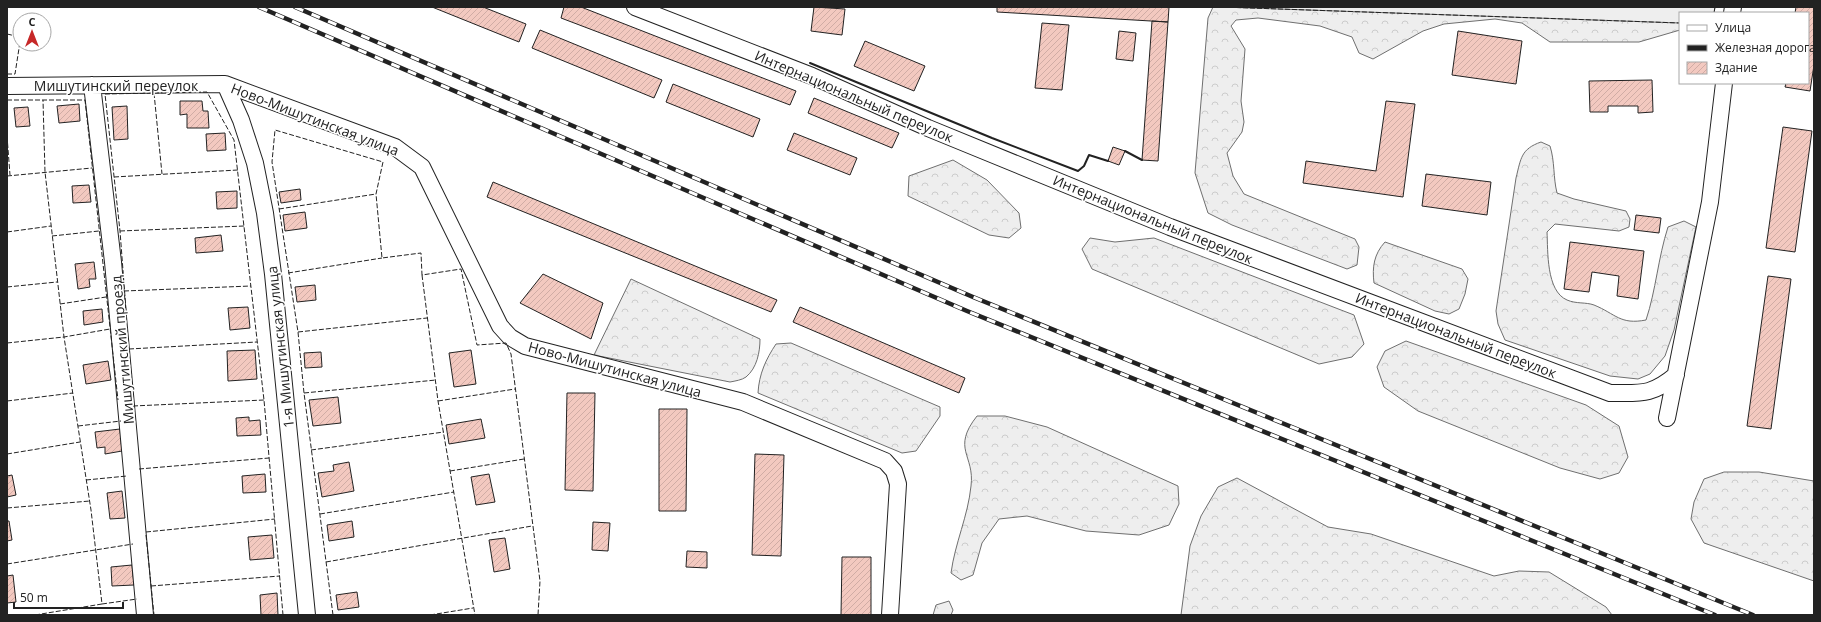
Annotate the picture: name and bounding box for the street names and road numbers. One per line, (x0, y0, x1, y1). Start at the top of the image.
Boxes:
street label: Интернациональный переулок (752, 45, 957, 147)
street label: Мишутинский переулок (34, 76, 199, 95)
street label: Ново-Мишутинская улица (228, 78, 402, 160)
street label: Интернациональный переулок (1050, 170, 1256, 268)
street label: 1-я Мишутинская улица (262, 265, 298, 429)
street label: Мишутинский проезд (106, 275, 138, 425)
street label: Интернациональный переулок (1353, 288, 1560, 382)
street label: Ново-Мишутинская улица (526, 337, 704, 401)

